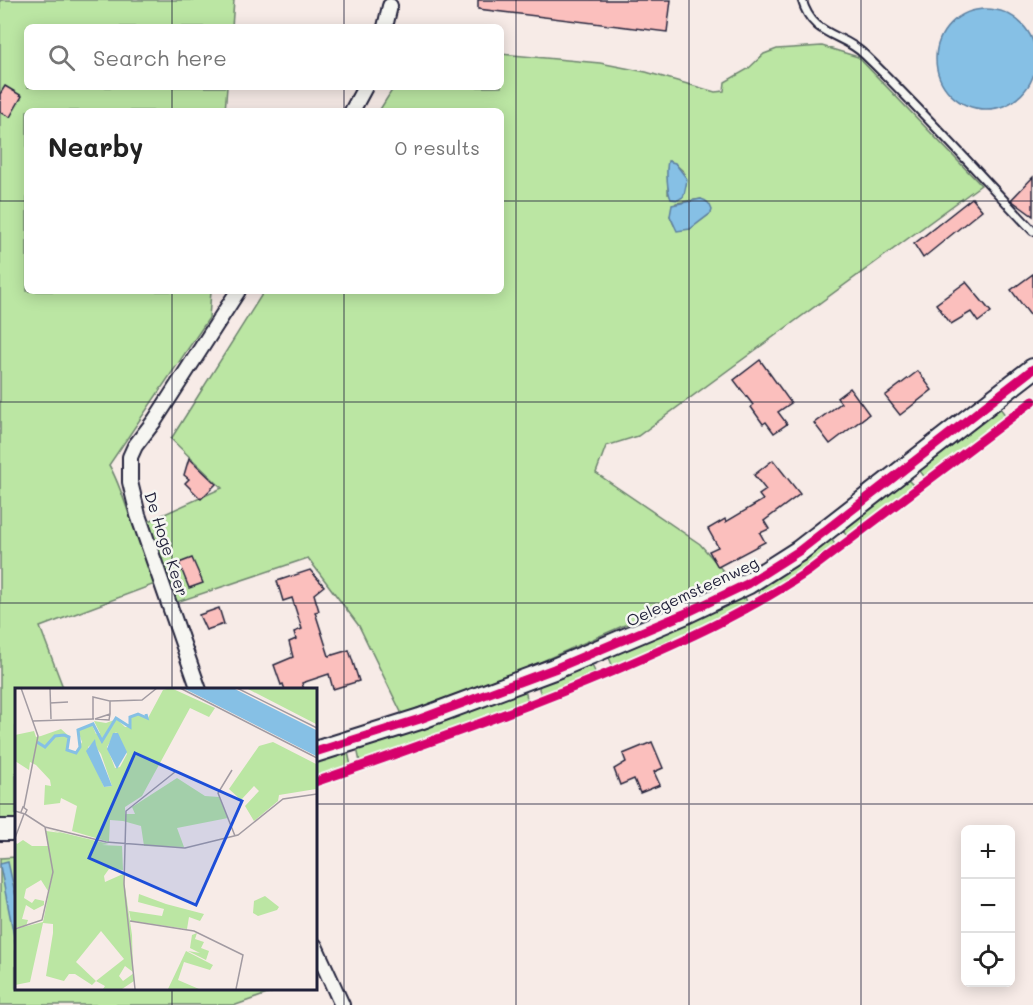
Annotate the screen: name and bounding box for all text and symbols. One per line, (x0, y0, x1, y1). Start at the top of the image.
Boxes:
search box (24, 24, 504, 90)
icon: search (45, 41, 78, 74)
text: Search here (93, 43, 227, 72)
text: Nearby (48, 130, 143, 164)
text: 0 results (395, 134, 480, 160)
street label: De Hoge Keer (140, 489, 194, 599)
street label: Oelegemsteenweg (623, 551, 761, 631)
inset map (15, 688, 316, 990)
map controls (961, 825, 1015, 987)
button: + (961, 825, 1015, 879)
button: − (961, 879, 1015, 933)
button: locate (961, 933, 1015, 987)

